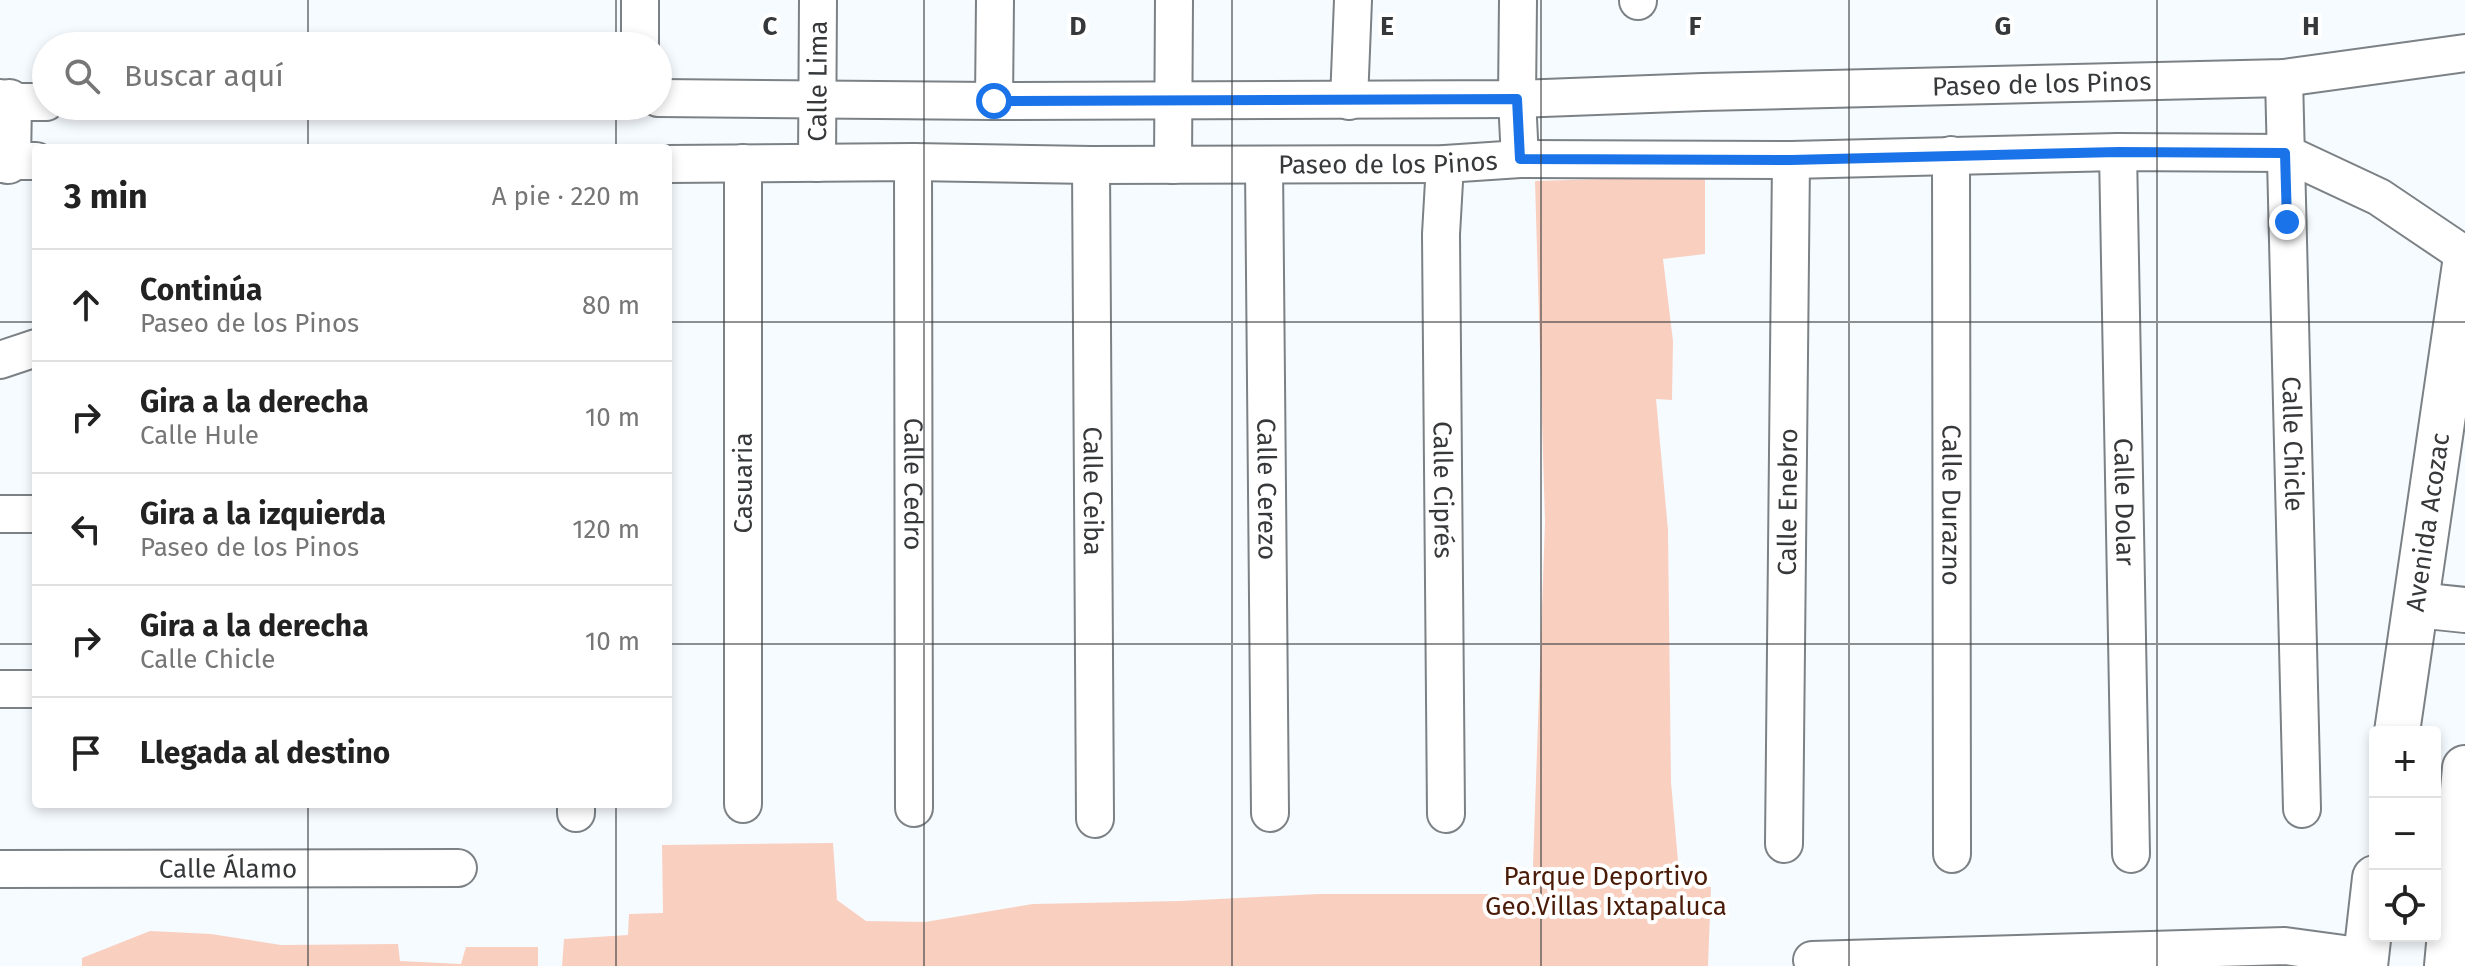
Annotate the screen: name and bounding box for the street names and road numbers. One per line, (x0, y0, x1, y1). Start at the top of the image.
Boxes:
street label: Calle Lima (802, 20, 833, 142)
street label: Paseo de los Pinos (1932, 66, 2152, 102)
street label: Paseo de los Pinos (1278, 145, 1499, 180)
street label: Calle Chicle (2276, 376, 2310, 512)
street label: Calle Cedro (898, 418, 929, 550)
street label: Calle Cerezo (1251, 418, 1283, 560)
street label: Calle Ciprés (1427, 421, 1459, 559)
street label: Calle Durazno (1936, 424, 1967, 586)
street label: Calle Ceiba (1077, 426, 1109, 556)
street label: Calle Enebro (1771, 428, 1804, 576)
street label: Avenida Acozac (2399, 431, 2456, 614)
street label: Casuaria (728, 432, 759, 534)
street label: Calle Dolar (2108, 438, 2141, 566)
street label: Calle Álamo (159, 853, 297, 884)

